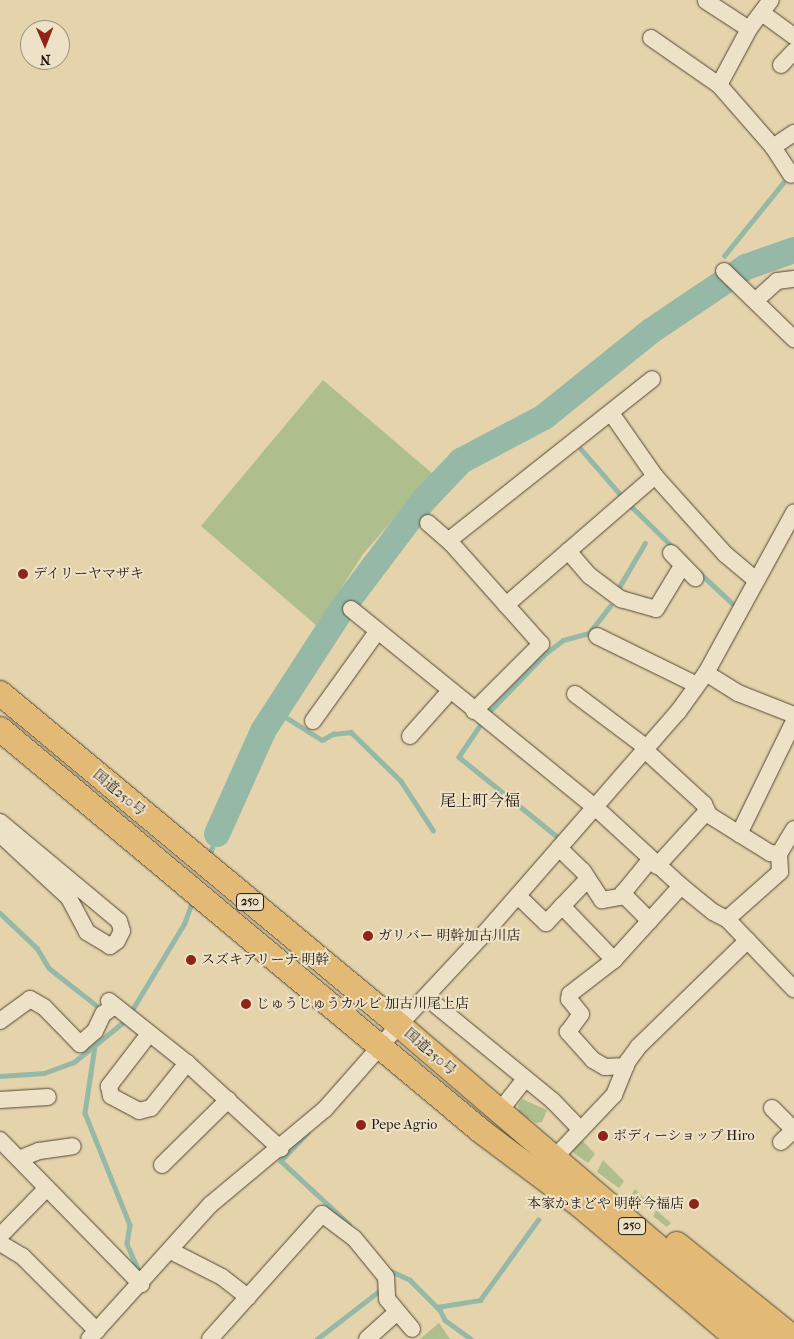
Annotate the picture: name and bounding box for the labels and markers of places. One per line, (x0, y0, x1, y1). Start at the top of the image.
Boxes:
place label: デイリーヤマザキ (33, 566, 145, 582)
marker: デイリーヤマザキ (17, 568, 29, 580)
place label: ガリバー 明幹加古川店 (378, 928, 521, 944)
marker: ガリバー 明幹加古川店 (362, 930, 374, 942)
place label: スズキアリーナ 明幹 (201, 952, 330, 968)
marker: スズキアリーナ 明幹 (185, 954, 197, 966)
place label: じゅうじゅうカルビ 加古川尾上店 (256, 996, 469, 1012)
marker: じゅうじゅうカルビ 加古川尾上店 (240, 998, 252, 1010)
place label: Pepe Agrio (371, 1117, 437, 1133)
marker: Pepe Agrio (355, 1119, 367, 1131)
place label: ボディーショップ Hiro (613, 1128, 756, 1144)
marker: ボディーショップ Hiro (597, 1130, 609, 1142)
place label: 本家かまどや 明幹今福店 (527, 1196, 684, 1212)
marker: 本家かまどや 明幹今福店 (688, 1198, 700, 1210)

